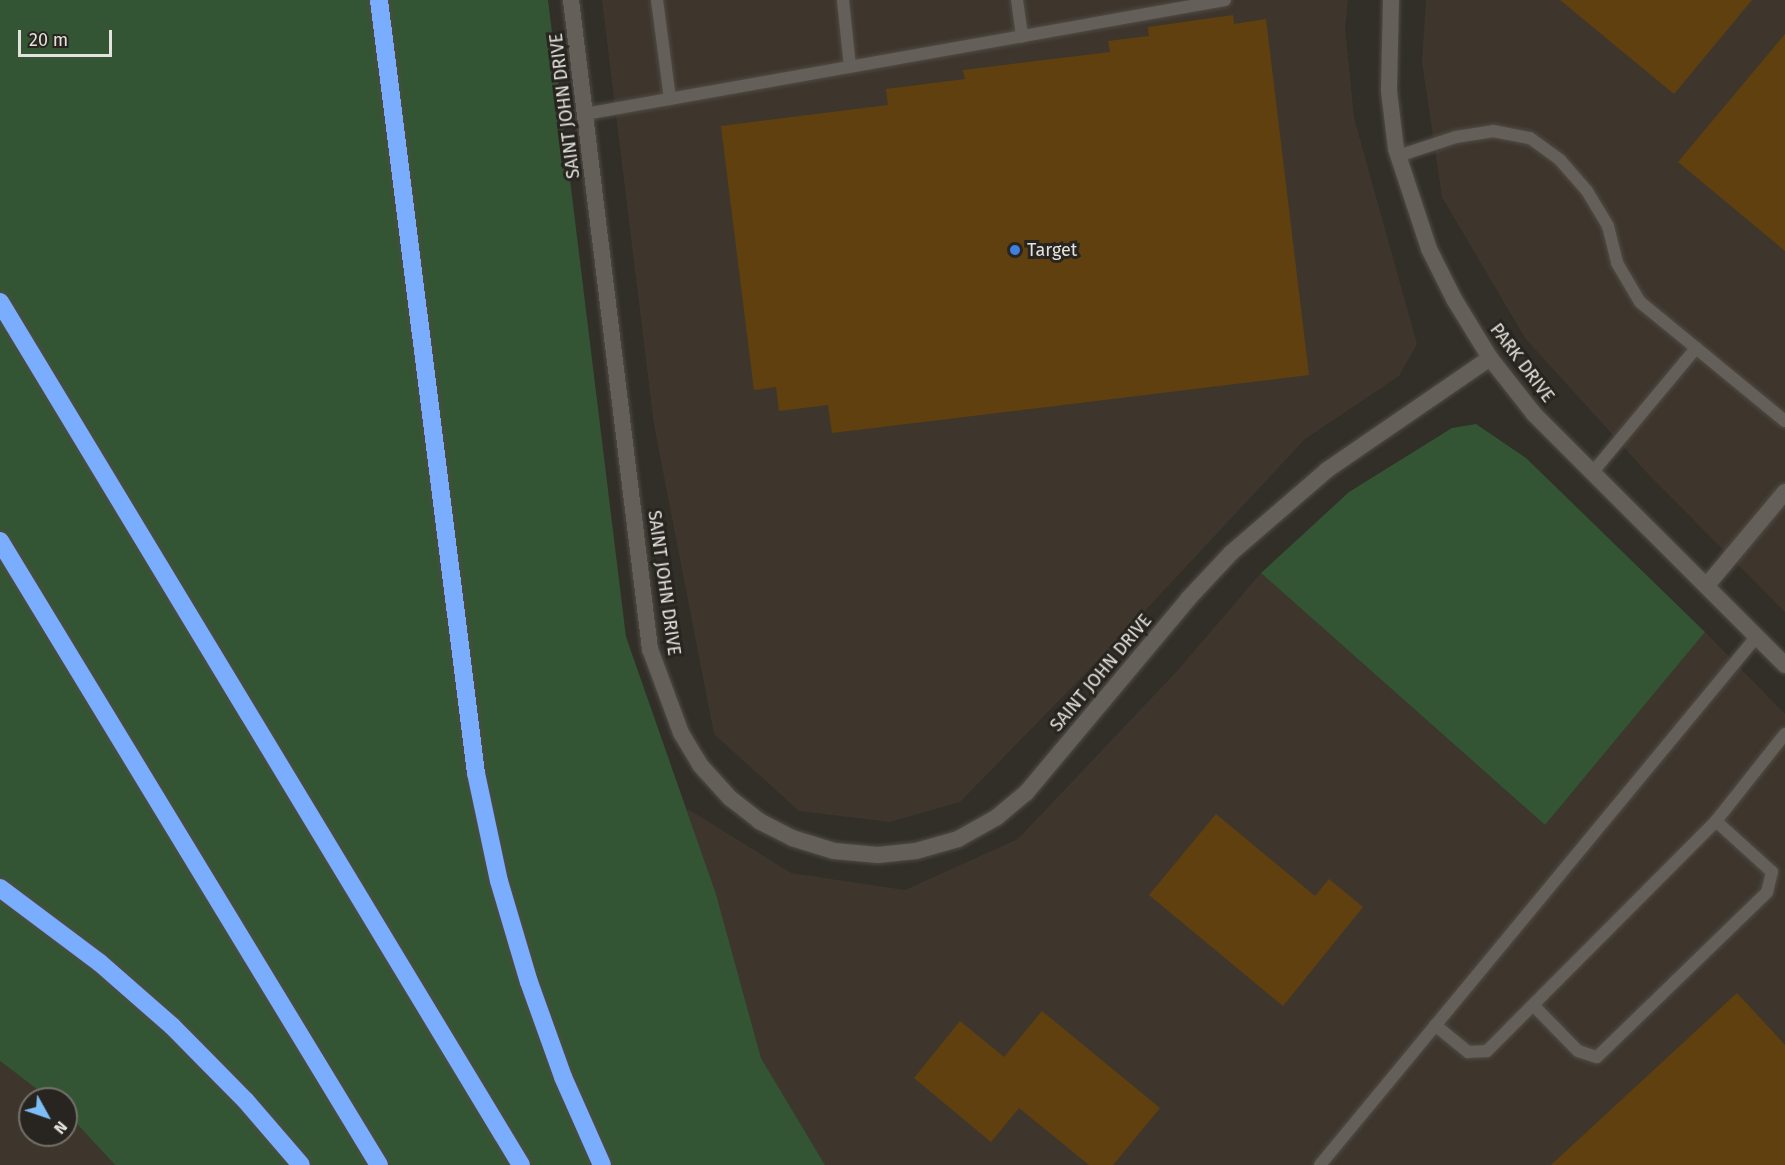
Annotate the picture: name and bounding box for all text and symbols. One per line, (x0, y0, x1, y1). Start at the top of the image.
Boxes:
scale bar (21, 18, 116, 56)
text: 20 m (29, 29, 68, 51)
street label: SAINT JOHN DRIVE (545, 32, 585, 180)
place label: Target (1027, 239, 1077, 261)
marker: Target (1008, 243, 1022, 257)
street label: PARK DRIVE (1485, 319, 1559, 407)
street label: SAINT JOHN DRIVE (643, 509, 685, 657)
street label: SAINT JOHN DRIVE (1046, 610, 1156, 736)
north arrow (18, 1087, 78, 1147)
text: N (50, 1117, 71, 1138)

